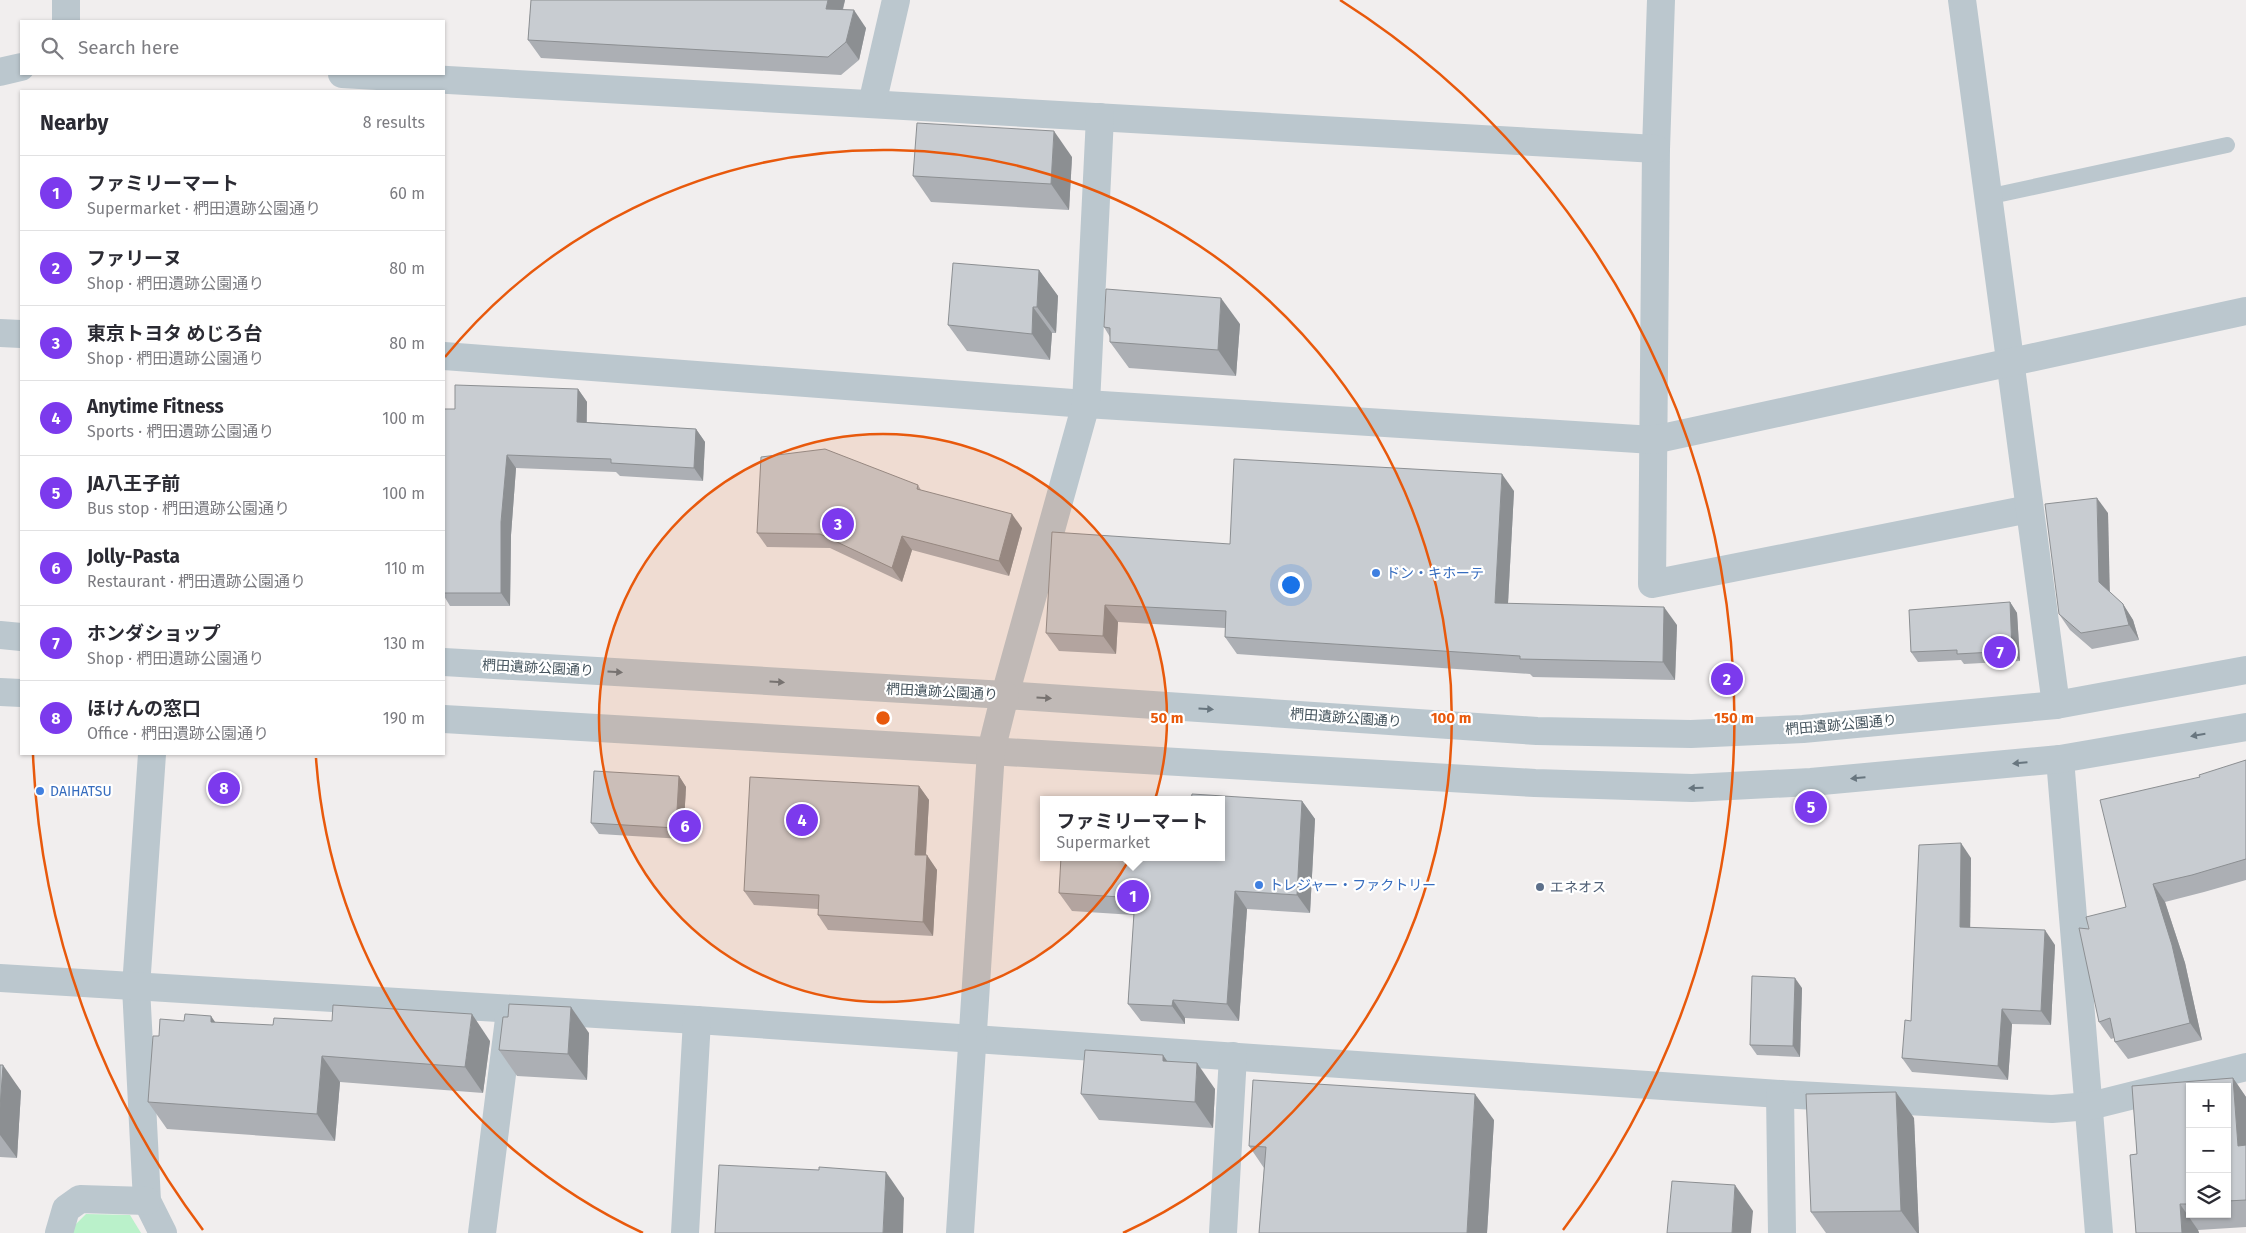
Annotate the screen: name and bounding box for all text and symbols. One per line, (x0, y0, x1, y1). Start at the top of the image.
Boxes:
search box (20, 20, 445, 75)
icon: search (38, 34, 66, 62)
text: Search here (78, 36, 179, 59)
text: Nearby (40, 110, 108, 136)
text: 8 results (363, 113, 425, 132)
text: ファミリーマート (87, 172, 239, 195)
text: 1 (52, 184, 60, 203)
text: 60 m (390, 184, 425, 203)
text: Supermarket · 椚田遺跡公園通り (87, 199, 321, 218)
text: ファリーヌ (87, 247, 182, 270)
text: 2 (52, 259, 60, 278)
text: 80 m (389, 259, 425, 278)
text: Shop · 椚田遺跡公園通り (87, 274, 264, 293)
text: 東京トヨタ めじろ台 (87, 322, 263, 345)
text: 3 (52, 334, 60, 353)
text: 80 m (389, 334, 425, 353)
text: Shop · 椚田遺跡公園通り (87, 349, 264, 368)
text: Anytime Fitness (87, 395, 224, 418)
text: 4 (51, 409, 61, 428)
text: 100 m (382, 409, 425, 428)
text: Sports · 椚田遺跡公園通り (87, 422, 274, 441)
text: JA八王子前 (87, 472, 180, 495)
text: 5 (52, 484, 60, 503)
text: 100 m (382, 484, 425, 503)
text: Bus stop · 椚田遺跡公園通り (87, 499, 290, 518)
pin: 3 (822, 505, 854, 543)
text: Jolly-Pasta (87, 545, 180, 568)
text: 6 (51, 559, 61, 578)
text: 110 m (384, 559, 425, 578)
place label: ドン・キホーテ (1386, 565, 1484, 582)
marker: ドン・キホーテ (1370, 567, 1382, 579)
text: Restaurant · 椚田遺跡公園通り (87, 572, 306, 591)
your location (1278, 572, 1304, 598)
text: ホンダショップ (87, 622, 220, 645)
pin: 7 (1984, 633, 2016, 671)
text: 7 (52, 634, 60, 653)
text: 130 m (383, 634, 425, 653)
text: Shop · 椚田遺跡公園通り (87, 649, 264, 668)
street label: 椚田遺跡公園通り (482, 657, 594, 679)
pin: 2 (1711, 660, 1743, 698)
one-way arrow (607, 669, 623, 677)
one-way arrow (769, 678, 785, 686)
street label: 椚田遺跡公園通り (886, 681, 998, 703)
one-way arrow (1036, 694, 1052, 702)
text: ほけんの窓口 (87, 697, 201, 720)
one-way arrow (1198, 705, 1214, 713)
street label: 椚田遺跡公園通り (1290, 706, 1402, 730)
text: 8 (51, 709, 61, 728)
text: 190 m (383, 709, 425, 728)
centre of rings (874, 709, 892, 727)
text: 50 m (1150, 709, 1184, 727)
text: 100 m (1431, 709, 1471, 727)
text: 150 m (1714, 709, 1754, 727)
street label: 椚田遺跡公園通り (1784, 712, 1898, 738)
text: Office · 椚田遺跡公園通り (87, 724, 269, 743)
one-way arrow (2190, 731, 2206, 739)
one-way arrow (2012, 759, 2028, 767)
pin: 8 (208, 769, 240, 807)
one-way arrow (1850, 774, 1866, 782)
place label: DAIHATSU (50, 783, 112, 800)
one-way arrow (1688, 784, 1704, 792)
marker: DAIHATSU (34, 785, 46, 797)
pin: 5 (1795, 788, 1827, 826)
popup (1040, 796, 1225, 861)
pin: 4 (786, 801, 818, 839)
pin: 6 (669, 807, 701, 845)
text: ファミリーマート (1056, 810, 1209, 833)
text: Supermarket (1056, 833, 1150, 852)
pin: 1 (1117, 877, 1149, 915)
place label: トレジャー・ファクトリー (1269, 877, 1436, 894)
marker: トレジャー・ファクトリー (1253, 879, 1265, 891)
place label: エネオス (1550, 879, 1606, 896)
marker: エネオス (1534, 881, 1546, 893)
map controls (2186, 1083, 2231, 1218)
button: + (2186, 1083, 2231, 1128)
button: − (2186, 1128, 2231, 1173)
button: layers (2186, 1173, 2231, 1218)

